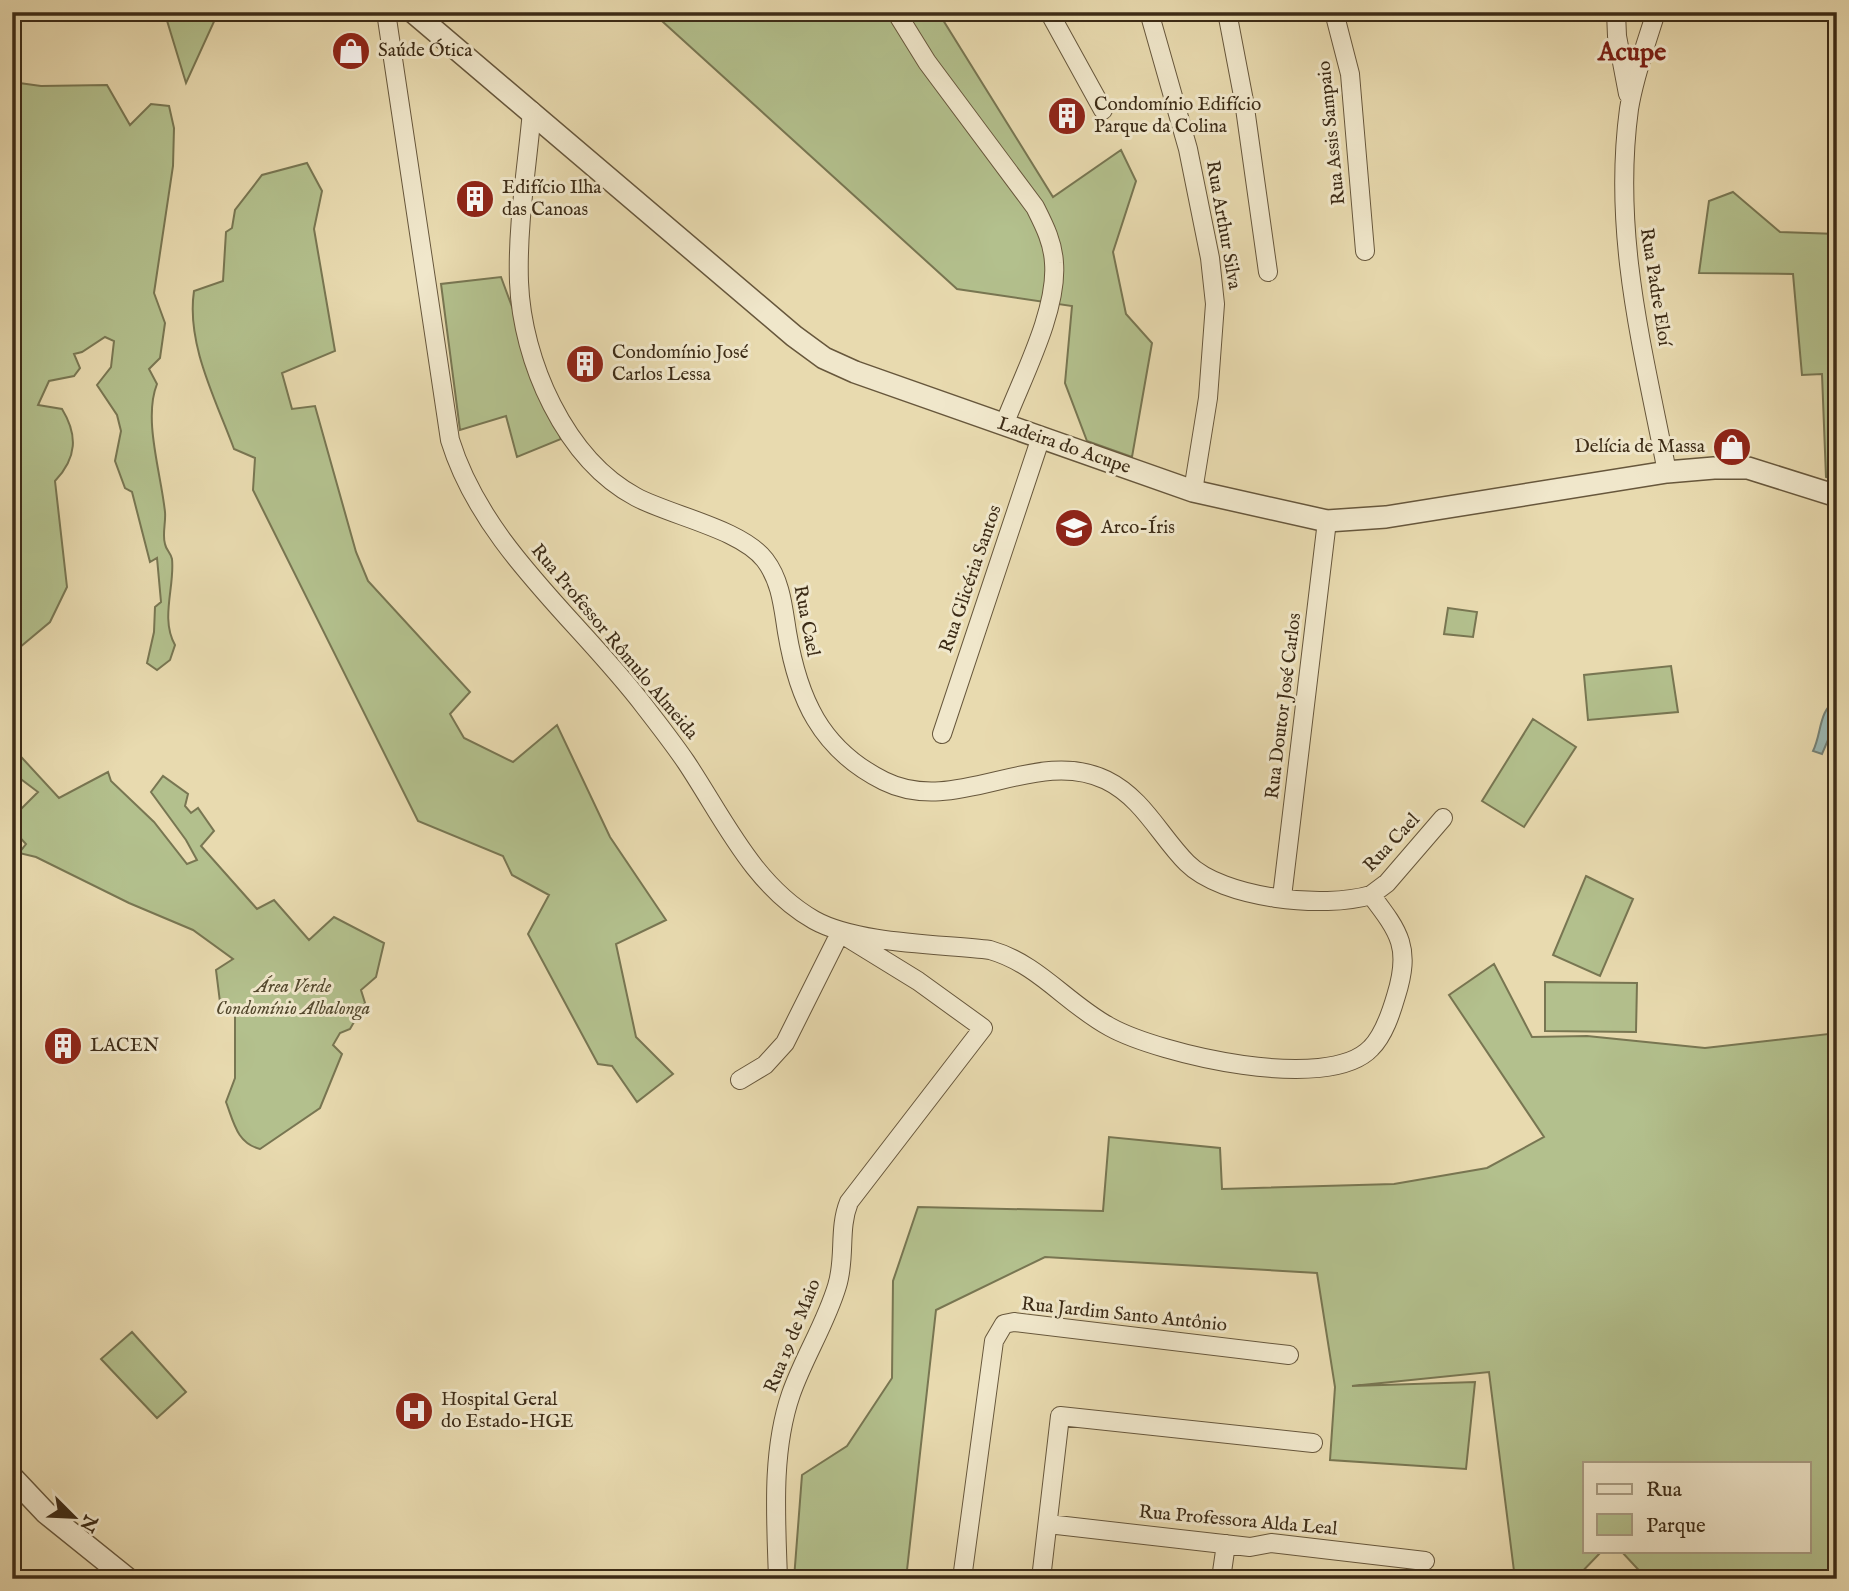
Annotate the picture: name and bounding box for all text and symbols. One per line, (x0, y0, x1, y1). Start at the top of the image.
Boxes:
shop icon: Saúde Ótica (330, 30, 372, 72)
district label: Acupe (1597, 36, 1666, 69)
place label: Saúde Ótica (378, 38, 473, 63)
street label: Rua Assis Sampaio (1312, 60, 1352, 206)
place label: Condomínio Edifício Parque da Colina (1094, 93, 1261, 139)
building icon: Condomínio Edifício Parque da Colina (1046, 95, 1088, 137)
street label: Rua Arthur Silva (1200, 159, 1246, 292)
place label: Edifício Ilha das Canoas (502, 176, 602, 222)
building icon: Edifício Ilha das Canoas (454, 178, 496, 220)
street label: Rua Padre Eloí (1634, 226, 1676, 350)
place label: Condomínio José Carlos Lessa (612, 341, 749, 387)
building icon: Condomínio José Carlos Lessa (564, 343, 606, 385)
street label: Ladeira do Acupe (994, 412, 1134, 480)
shop icon: Delícia de Massa (1711, 426, 1753, 468)
place label: Delícia de Massa (1575, 435, 1706, 459)
street label: Rua Glicéria Santos (934, 502, 1008, 656)
school or university icon: Arco-Íris (1053, 507, 1095, 549)
place label: Arco-Íris (1100, 515, 1175, 540)
street label: Rua Professor Rômulo Almeida (525, 539, 703, 745)
street label: Rua Cael (787, 583, 825, 660)
street label: Rua Doutor José Carlos (1261, 612, 1307, 800)
street label: Rua Cael (1359, 808, 1426, 878)
park label: Área Verde Condomínio Albalonga (216, 975, 370, 1021)
building icon: LACEN (42, 1025, 84, 1067)
place label: LACEN (90, 1034, 159, 1058)
street label: Rua 19 de Maio (759, 1276, 827, 1396)
street label: Rua Jardim Santo Antônio (1020, 1292, 1228, 1338)
place label: Hospital Geral do Estado-HGE (441, 1388, 574, 1434)
hospital icon: Hospital Geral do Estado-HGE (393, 1390, 435, 1432)
legend (1583, 1462, 1811, 1552)
text: Rua (1646, 1477, 1683, 1504)
north arrow (38, 1482, 108, 1552)
street label: Rua Professora Alda Leal (1138, 1500, 1339, 1542)
text: N (73, 1510, 102, 1536)
text: Parque (1646, 1513, 1706, 1540)

